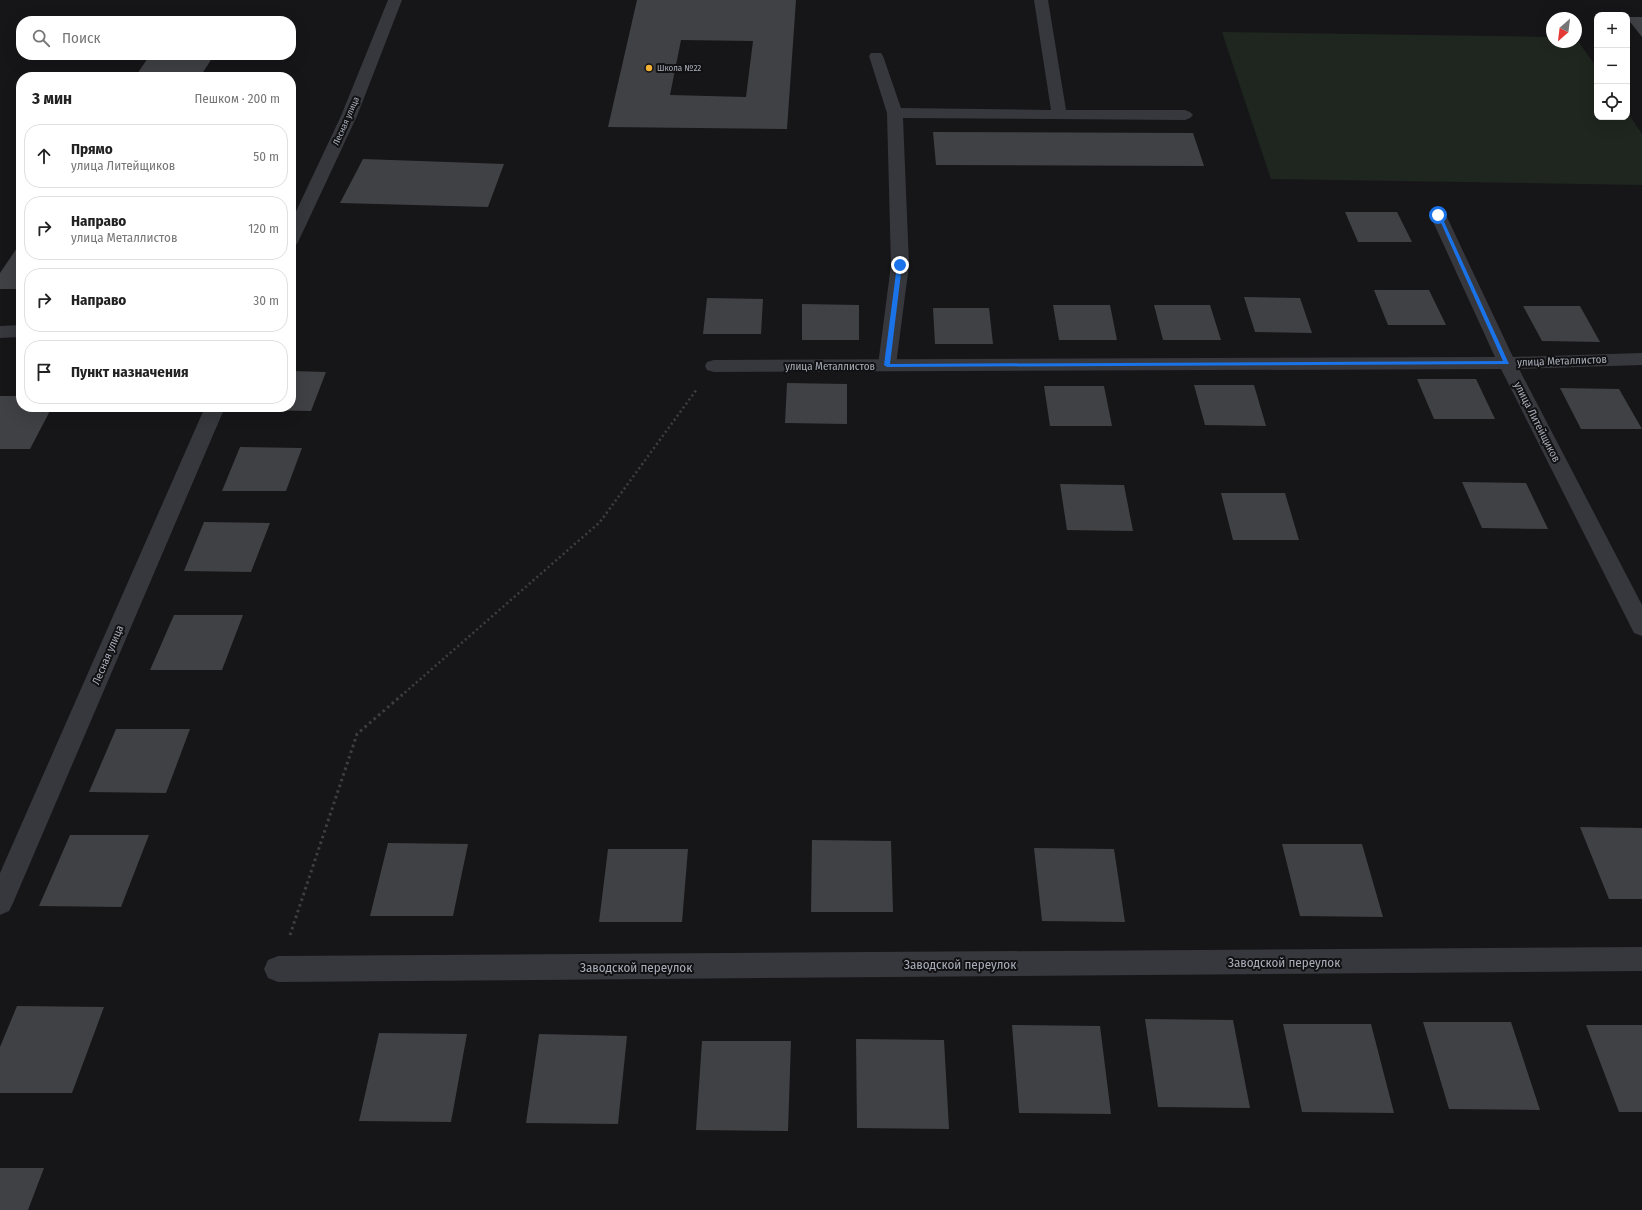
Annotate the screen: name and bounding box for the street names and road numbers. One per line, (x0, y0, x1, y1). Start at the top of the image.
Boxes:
street label: Лесная улица (331, 95, 361, 147)
street label: улица Металлистов (1517, 353, 1607, 369)
street label: улица Металлистов (785, 360, 875, 373)
street label: улица Литейщиков (1511, 380, 1563, 464)
street label: Лесная улица (90, 623, 126, 687)
street label: Заводской переулок (1228, 955, 1340, 970)
street label: Заводской переулок (904, 957, 1016, 972)
street label: Заводской переулок (580, 960, 692, 975)

